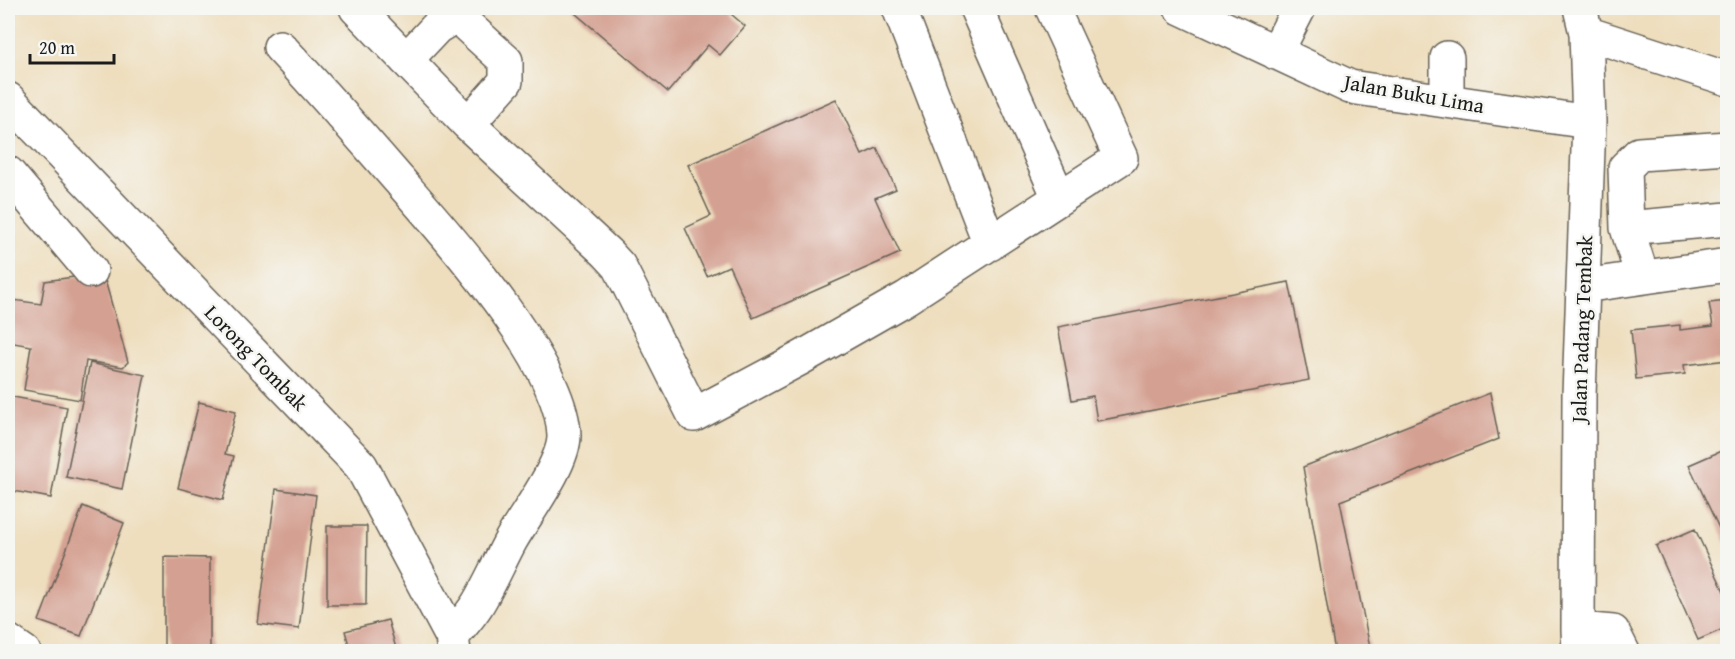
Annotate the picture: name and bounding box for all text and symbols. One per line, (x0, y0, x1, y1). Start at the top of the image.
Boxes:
scale bar (30, 27, 114, 65)
text: 20 m (39, 34, 75, 61)
street label: Jalan Buku Lima (1339, 65, 1487, 121)
street label: Jalan Padang Tembak (1563, 234, 1600, 426)
street label: Lorong Tombak (198, 298, 315, 418)

